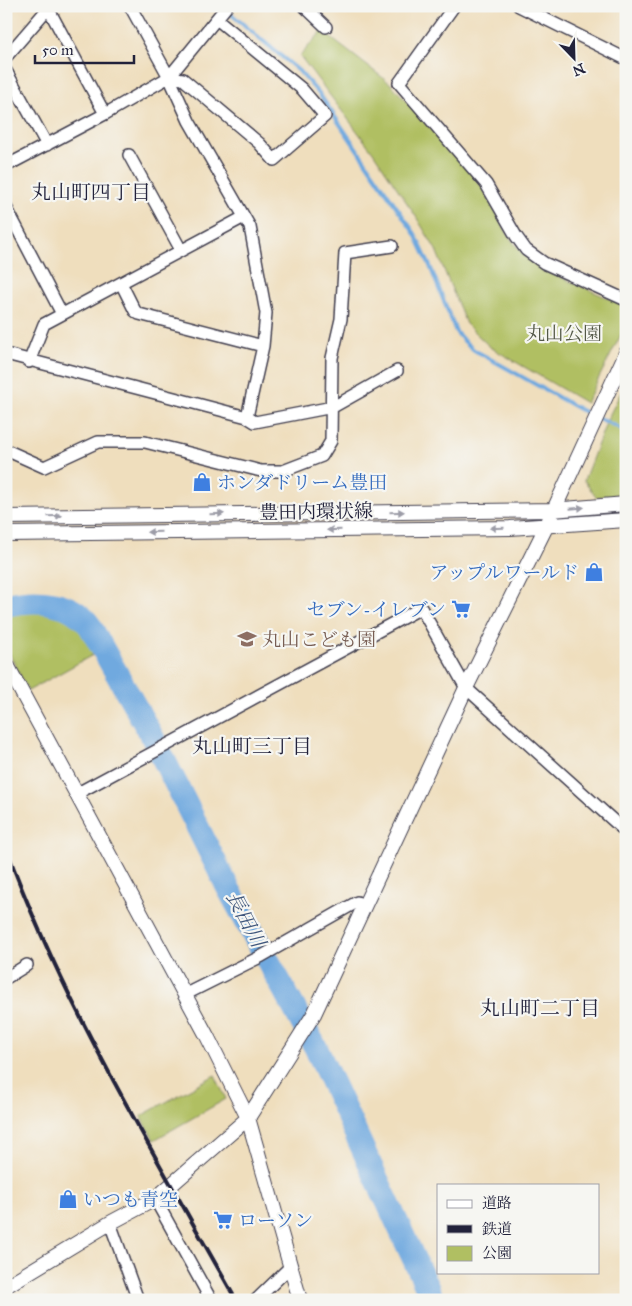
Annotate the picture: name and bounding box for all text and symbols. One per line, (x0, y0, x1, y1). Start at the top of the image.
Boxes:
scale bar (35, 32, 134, 64)
north arrow (550, 32, 600, 82)
text: 50 m (42, 41, 74, 59)
text: N (570, 59, 588, 80)
district label: 丸山町四丁目 (31, 180, 151, 204)
park label: 丸山公園 (526, 322, 602, 345)
shop icon: ホンダドリーム豊田 (191, 471, 213, 493)
place label: ホンダドリーム豊田 (217, 471, 387, 494)
street label: 豊田内環状線 (259, 499, 373, 524)
one-way arrow (570, 504, 586, 512)
one-way arrow (390, 508, 406, 516)
one-way arrow (210, 510, 226, 518)
one-way arrow (47, 512, 63, 520)
one-way arrow (489, 524, 505, 532)
one-way arrow (326, 526, 342, 534)
one-way arrow (146, 528, 162, 536)
place label: アップルワールド (429, 561, 579, 584)
shop icon: アップルワールド (583, 561, 605, 583)
place label: セブン-イレブン (307, 598, 446, 621)
supermarket icon: セブン-イレブン (450, 598, 472, 620)
school or university icon: 丸山こども園 (236, 628, 258, 650)
place label: 丸山こども園 (262, 628, 376, 651)
district label: 丸山町三丁目 (192, 734, 312, 758)
water label: 長田川 (221, 887, 272, 953)
district label: 丸山町二丁目 (480, 996, 600, 1020)
legend (437, 1184, 600, 1274)
shop icon: いつも青空 (57, 1188, 79, 1210)
place label: いつも青空 (83, 1188, 178, 1211)
text: 道路 (482, 1194, 512, 1212)
supermarket icon: ローソン (212, 1209, 234, 1231)
place label: ローソン (238, 1209, 313, 1232)
text: 鉄道 (482, 1220, 512, 1238)
text: 公園 (482, 1244, 512, 1262)

